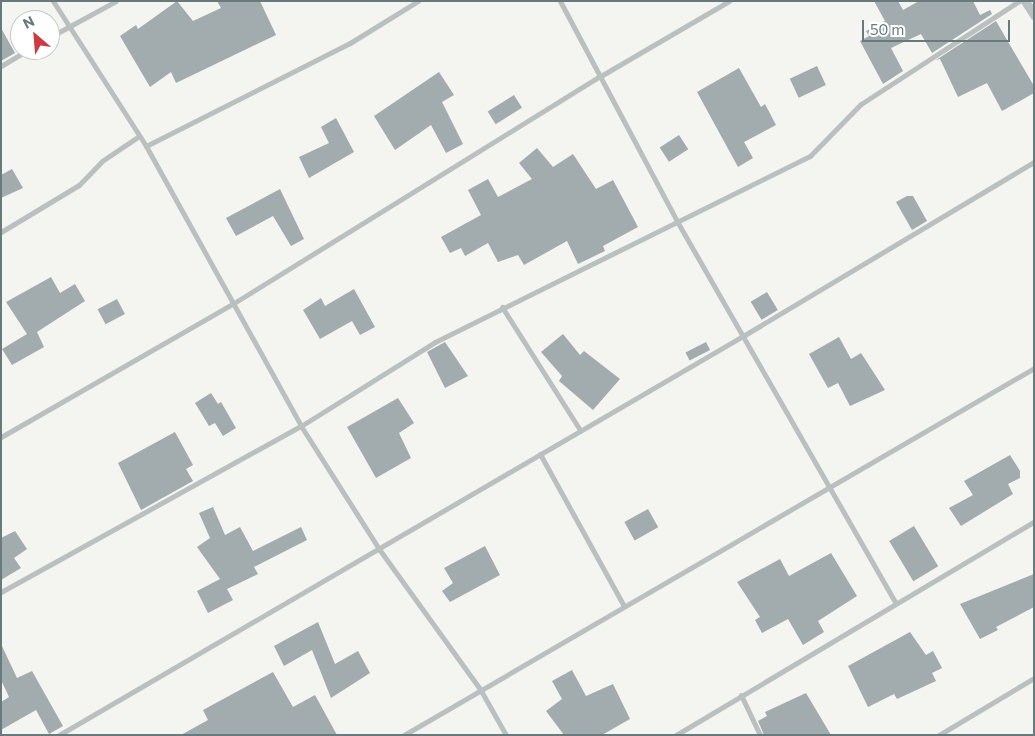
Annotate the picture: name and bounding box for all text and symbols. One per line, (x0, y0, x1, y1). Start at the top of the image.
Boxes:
north arrow (10, 10, 60, 60)
scale bar (865, 10, 1012, 42)
text: N (20, 12, 37, 32)
text: 50 m (870, 20, 904, 38)

